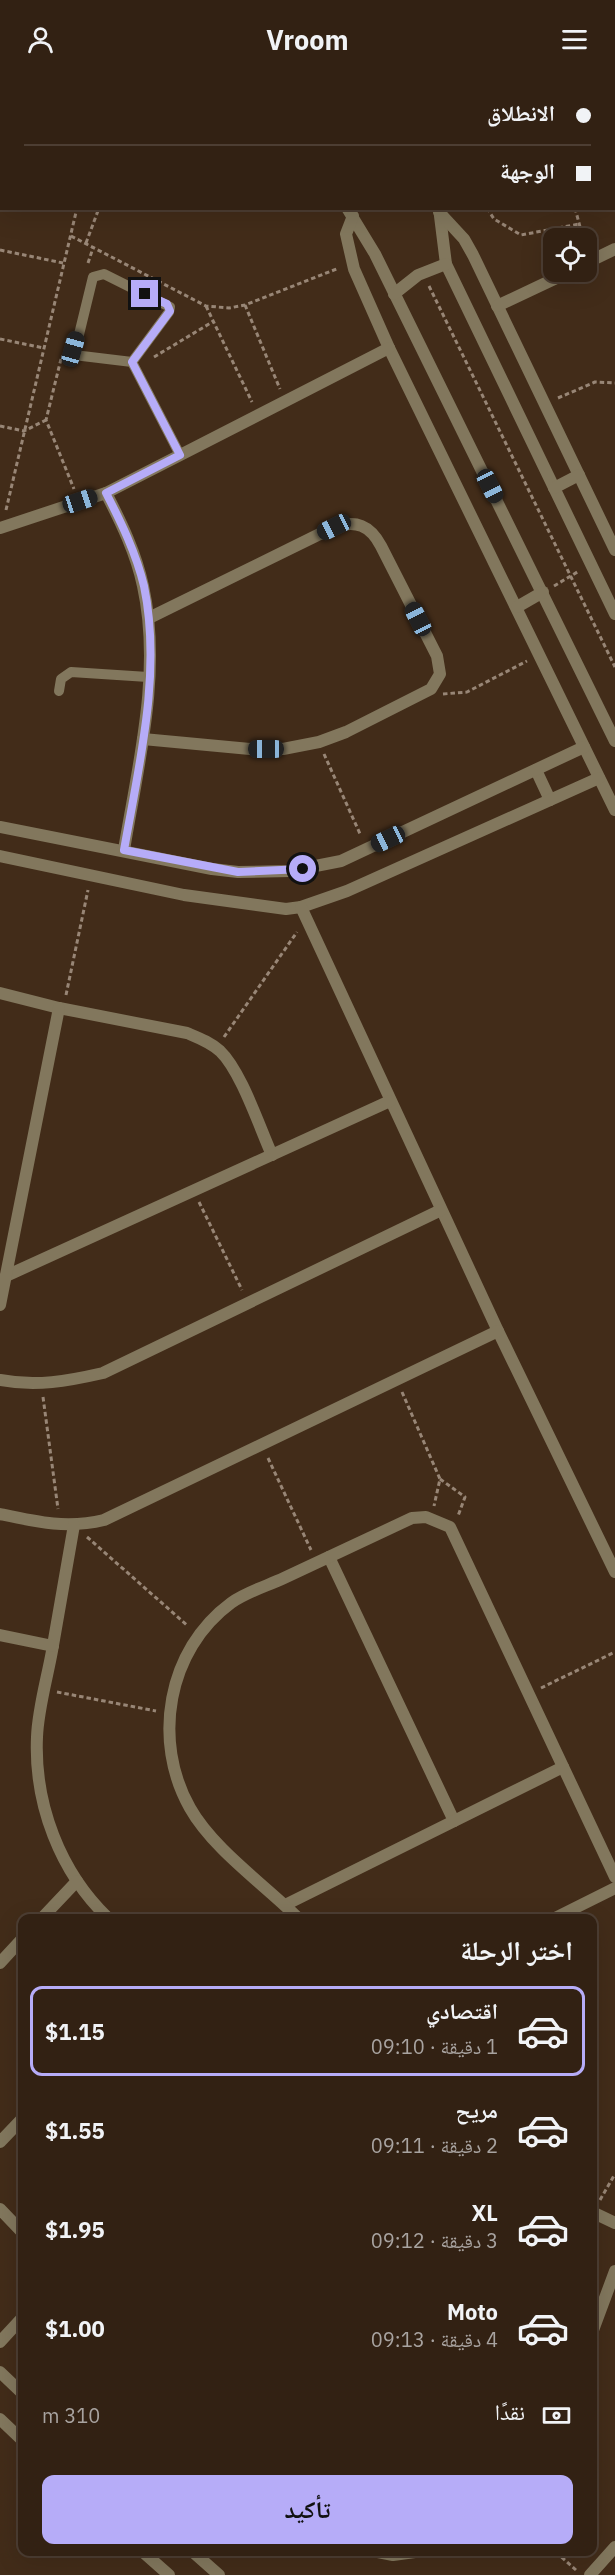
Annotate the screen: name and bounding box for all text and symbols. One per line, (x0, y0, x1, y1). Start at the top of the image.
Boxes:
text: Vroom (266, 22, 349, 57)
icon: person (24, 23, 57, 56)
icon: menu (558, 23, 591, 56)
text: الانطلاق (487, 98, 555, 127)
text: الوجهة (500, 156, 555, 185)
map controls (543, 228, 597, 282)
button: locate (543, 228, 597, 282)
route end (131, 280, 158, 307)
car (59, 329, 87, 369)
car (474, 466, 506, 506)
car (60, 487, 100, 515)
car (314, 511, 354, 543)
car (402, 599, 434, 639)
car (248, 740, 284, 758)
car (368, 823, 408, 855)
route start (289, 855, 316, 882)
text: اختر الرحلة (460, 1932, 573, 1967)
text: اقتصادي (426, 1996, 498, 2025)
icon: car (516, 2004, 570, 2058)
text: $1.15 (45, 2017, 105, 2046)
text: 1 دقيقة · 09:10 (371, 2033, 498, 2060)
text: مريح (455, 2095, 498, 2124)
icon: car (516, 2103, 570, 2157)
text: $1.55 (45, 2116, 105, 2145)
text: 2 دقيقة · 09:11 (371, 2132, 498, 2159)
text: XL (472, 2198, 498, 2227)
icon: car (516, 2202, 570, 2256)
text: $1.95 (45, 2215, 105, 2244)
text: 3 دقيقة · 09:12 (371, 2227, 498, 2254)
text: Moto (447, 2297, 498, 2326)
icon: car (516, 2301, 570, 2355)
text: $1.00 (45, 2314, 105, 2343)
text: 4 دقيقة · 09:13 (371, 2326, 498, 2353)
text: نقدًا (495, 2397, 525, 2426)
icon: cash (540, 2399, 573, 2432)
text: 310 m (42, 2402, 100, 2429)
button: تأكيد (42, 2475, 573, 2544)

